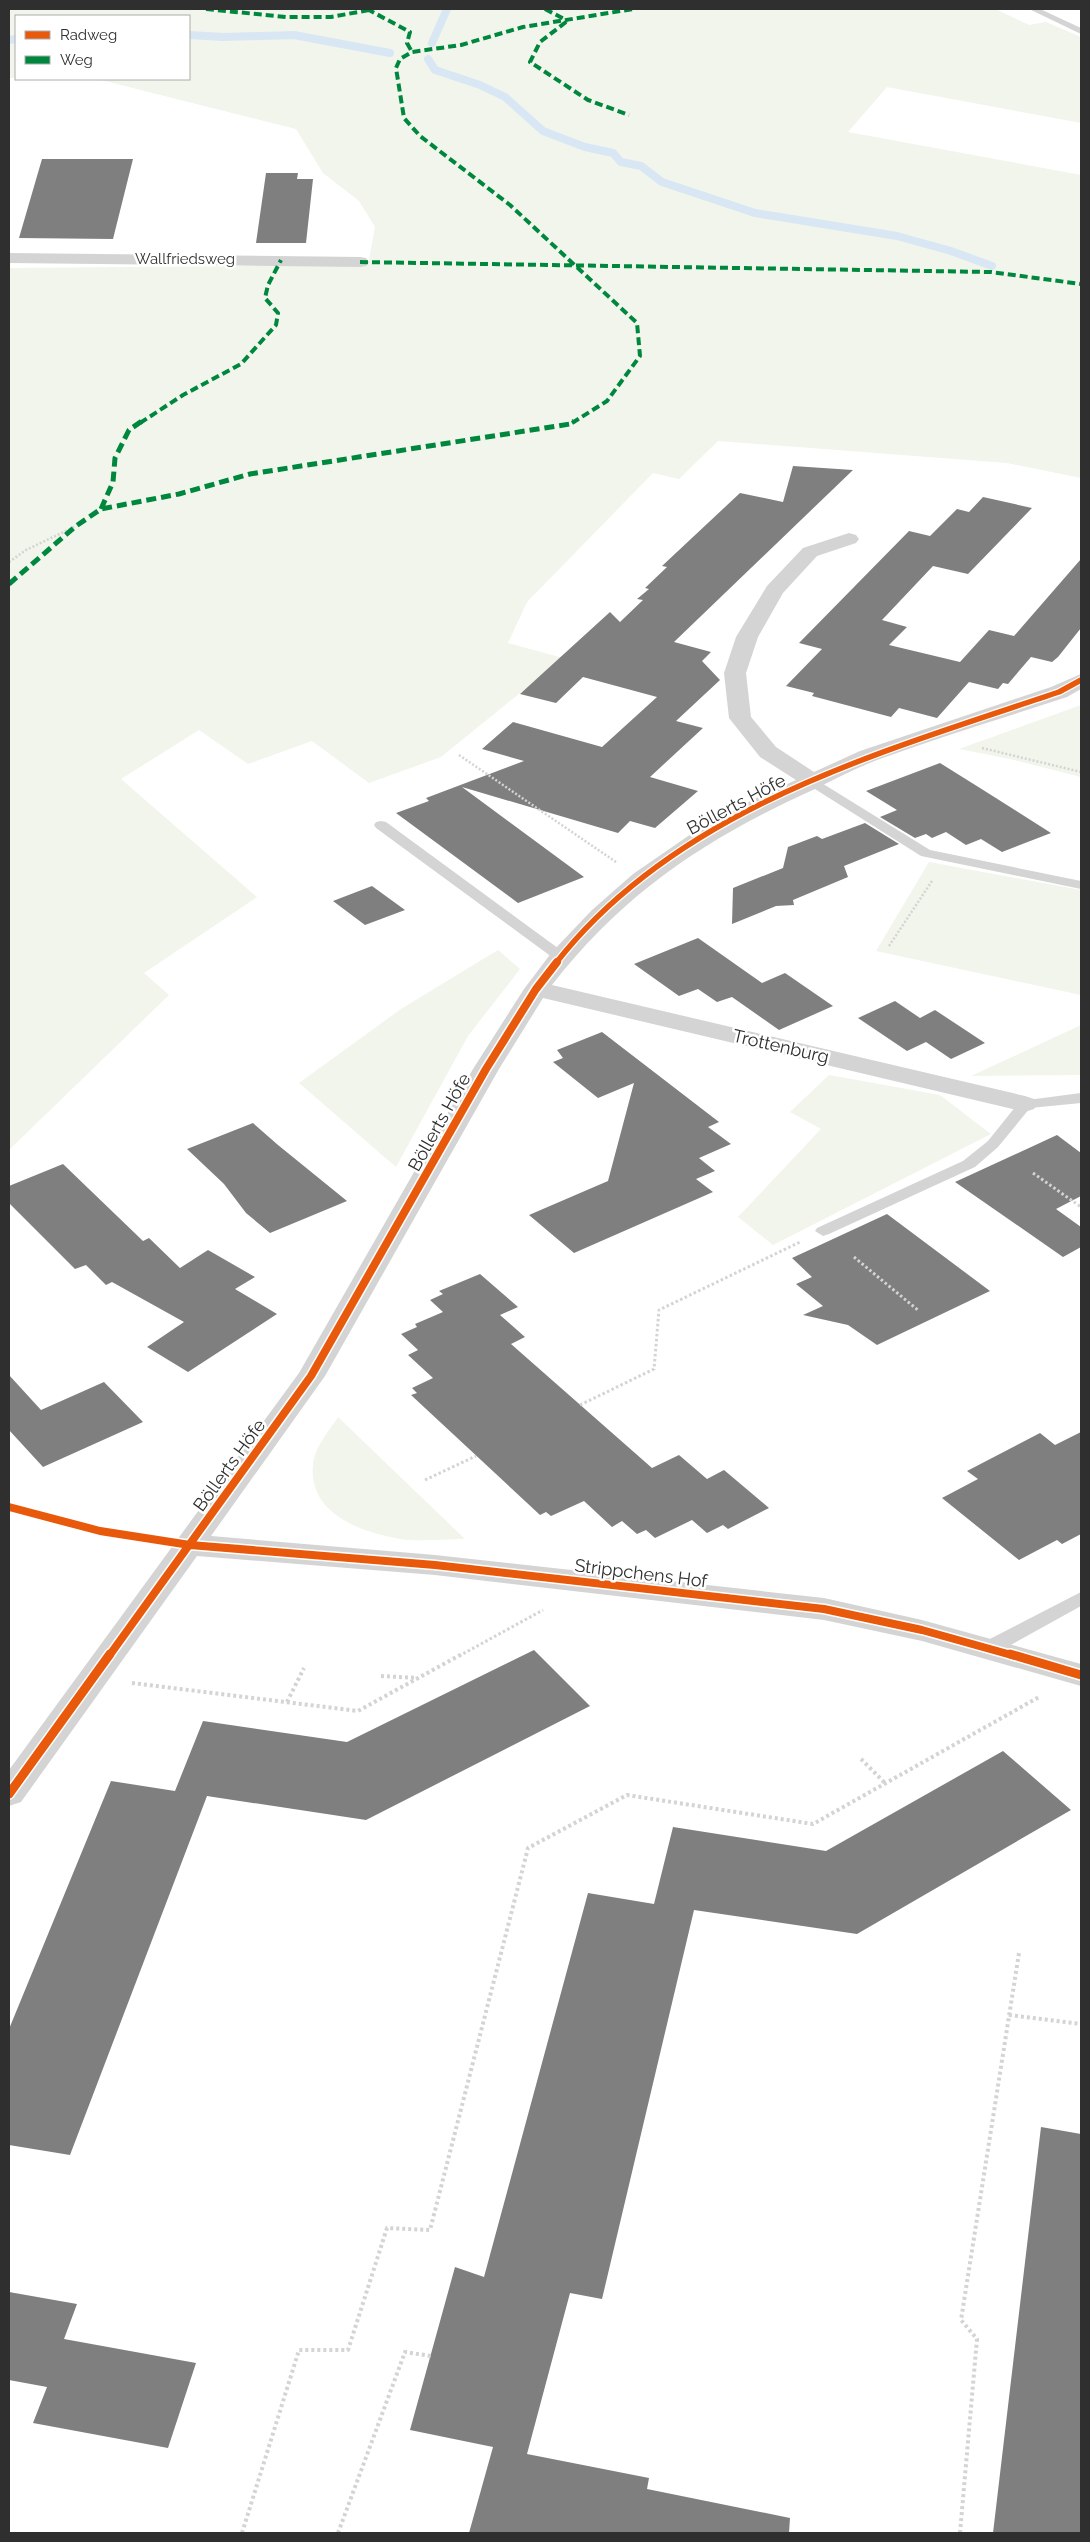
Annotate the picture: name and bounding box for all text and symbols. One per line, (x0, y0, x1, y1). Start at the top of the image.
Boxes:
legend (15, 15, 190, 80)
text: Radweg (60, 26, 117, 44)
text: Weg (60, 51, 93, 69)
street label: Wallfriedsweg (135, 250, 235, 268)
street label: Böllerts Höfe (683, 769, 789, 839)
street label: Trottenburg (731, 1025, 831, 1067)
street label: Böllerts Höfe (403, 1069, 475, 1175)
street label: Böllerts Höfe (189, 1415, 270, 1515)
street label: Strippchens Hof (573, 1554, 710, 1592)

